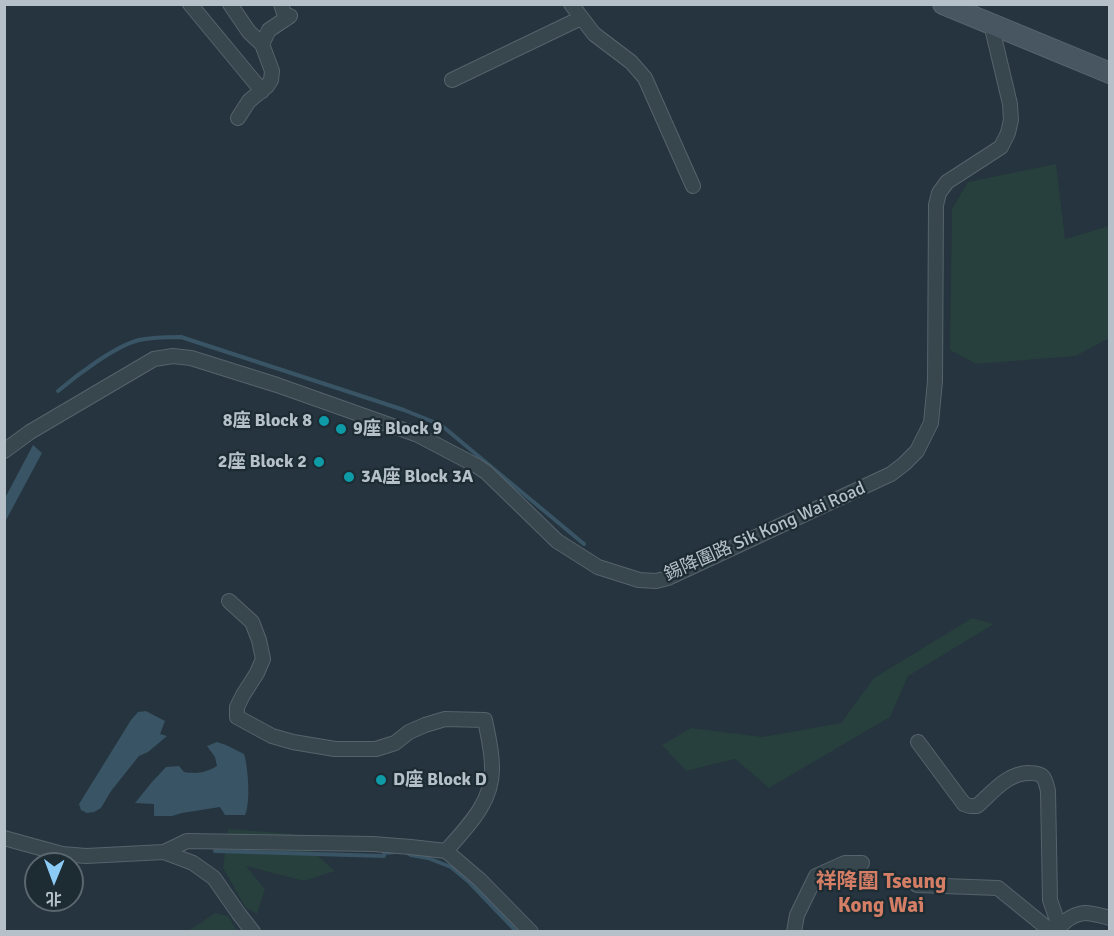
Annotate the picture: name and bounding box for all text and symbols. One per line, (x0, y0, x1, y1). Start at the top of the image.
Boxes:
place label: 8座 Block 8 (223, 410, 312, 432)
marker: 8座 Block 8 (317, 414, 331, 428)
place label: 9座 Block 9 (353, 418, 442, 440)
marker: 9座 Block 9 (334, 422, 348, 436)
place label: 2座 Block 2 (218, 451, 307, 473)
marker: 2座 Block 2 (312, 455, 326, 469)
place label: 3A座 Block 3A (361, 466, 473, 488)
marker: 3A座 Block 3A (342, 470, 356, 484)
street label: 錫降圍路 Sik Kong Wai Road (661, 478, 869, 586)
place label: D座 Block D (393, 769, 487, 791)
marker: D座 Block D (374, 773, 388, 787)
north arrow (24, 852, 84, 912)
district label: 祥降圍 Tseung Kong Wai (816, 869, 946, 919)
text: 北 (46, 888, 62, 908)

